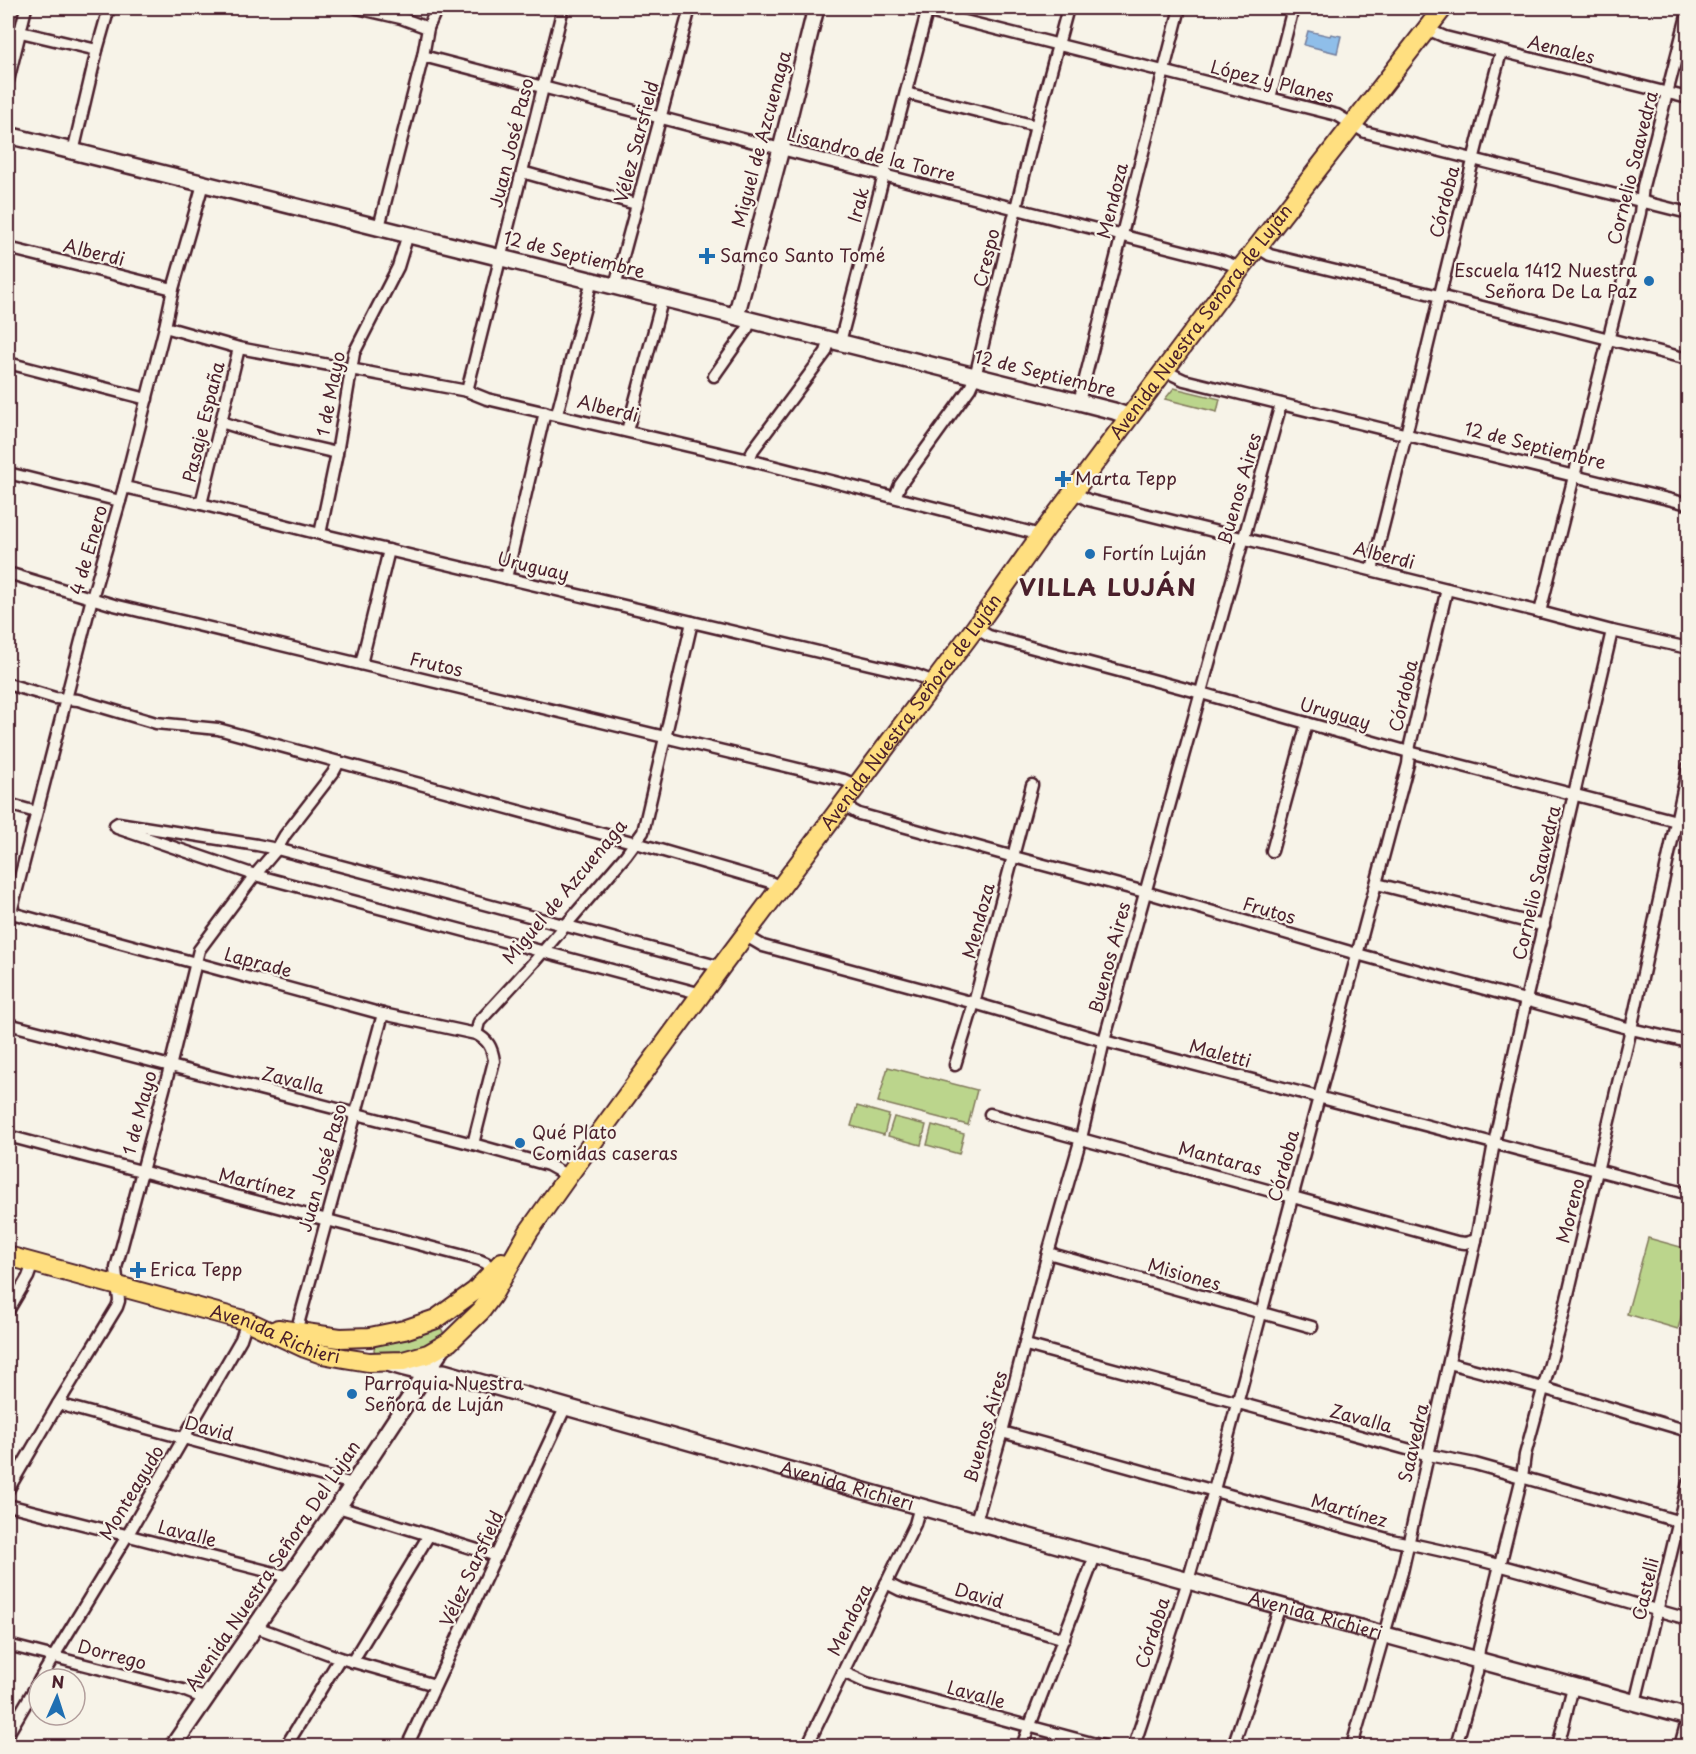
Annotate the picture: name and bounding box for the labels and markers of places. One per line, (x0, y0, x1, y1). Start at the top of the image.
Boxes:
place label: Samco Santo Tomé (720, 241, 885, 268)
marker: Samco Santo Tomé (698, 247, 716, 265)
place label: Escuela 1412 Nuestra Señora De La Paz (1454, 256, 1637, 304)
marker: Escuela 1412 Nuestra Señora De La Paz (1642, 274, 1656, 288)
place label: Marta Tepp (1075, 464, 1177, 491)
marker: Marta Tepp (1056, 472, 1070, 486)
place label: Fortín Luján (1102, 539, 1207, 566)
marker: Fortín Luján (1083, 547, 1097, 561)
place label: Qué Plato Comidas caseras (532, 1118, 678, 1166)
marker: Qué Plato Comidas caseras (513, 1136, 527, 1150)
place label: Erica Tepp (150, 1255, 242, 1282)
marker: Erica Tepp (131, 1263, 145, 1277)
place label: Parroquia Nuestra Señora de Luján (364, 1369, 524, 1417)
marker: Parroquia Nuestra Señora de Luján (345, 1387, 359, 1401)

